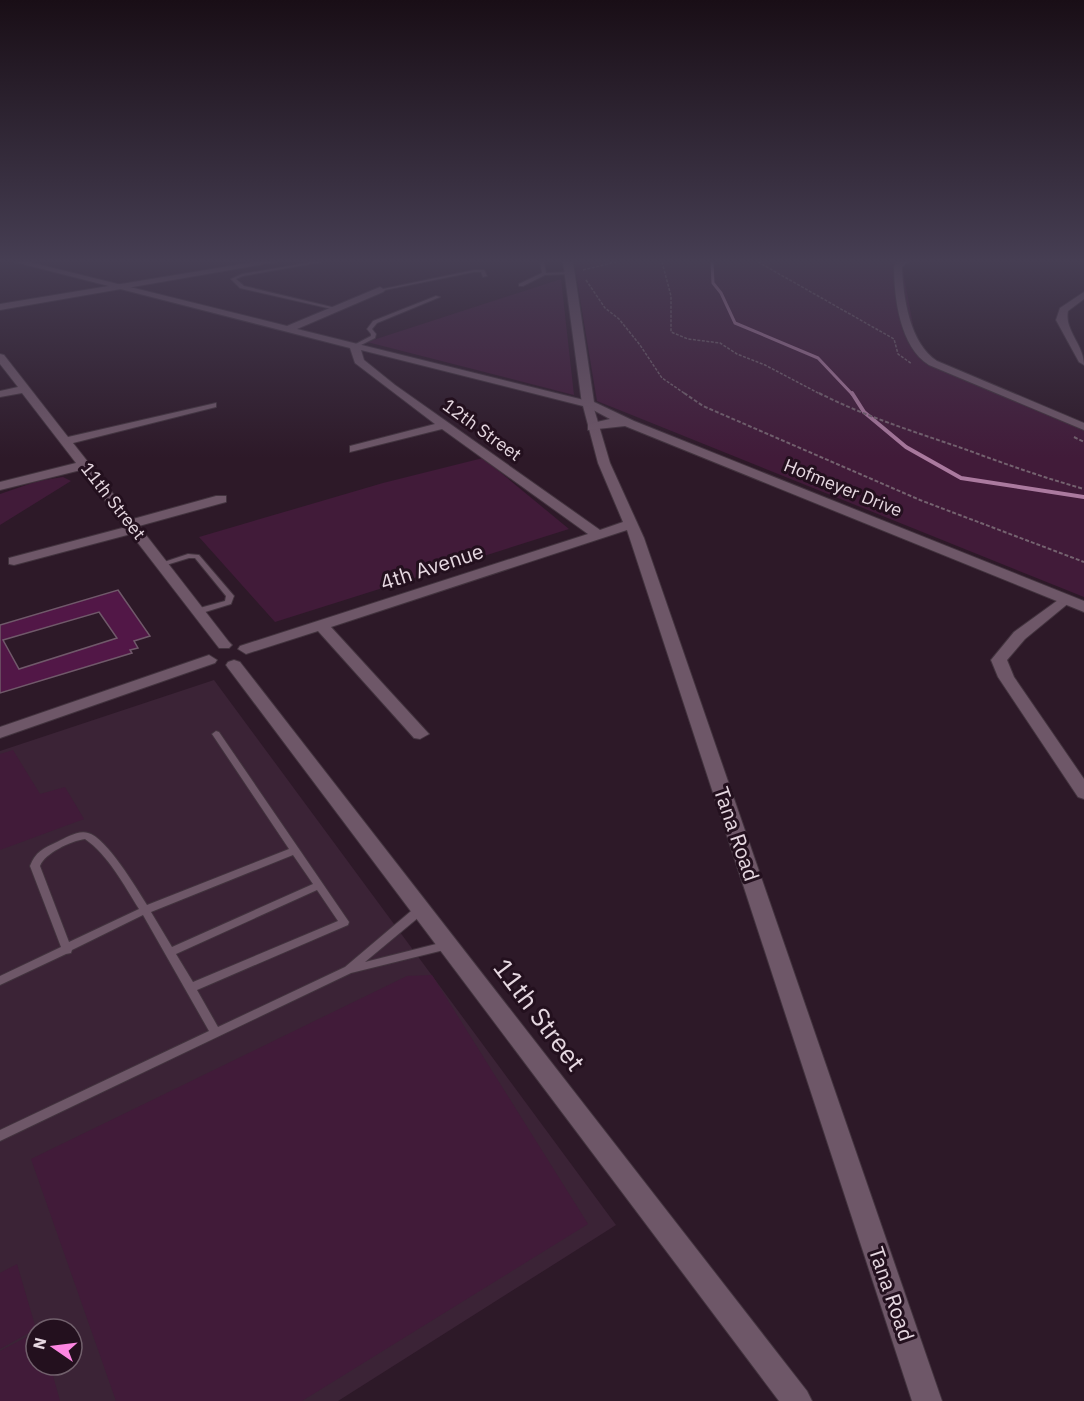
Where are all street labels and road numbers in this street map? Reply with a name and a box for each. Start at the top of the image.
street label: 12th Street [438,393,526,466]
street label: Hofmeyer Drive [781,453,906,522]
street label: 11th Street [76,457,151,544]
street label: 4th Avenue [376,536,487,596]
street label: Tana Road [708,783,766,885]
street label: 11th Street [486,951,593,1078]
street label: Tana Road [863,1243,921,1345]

